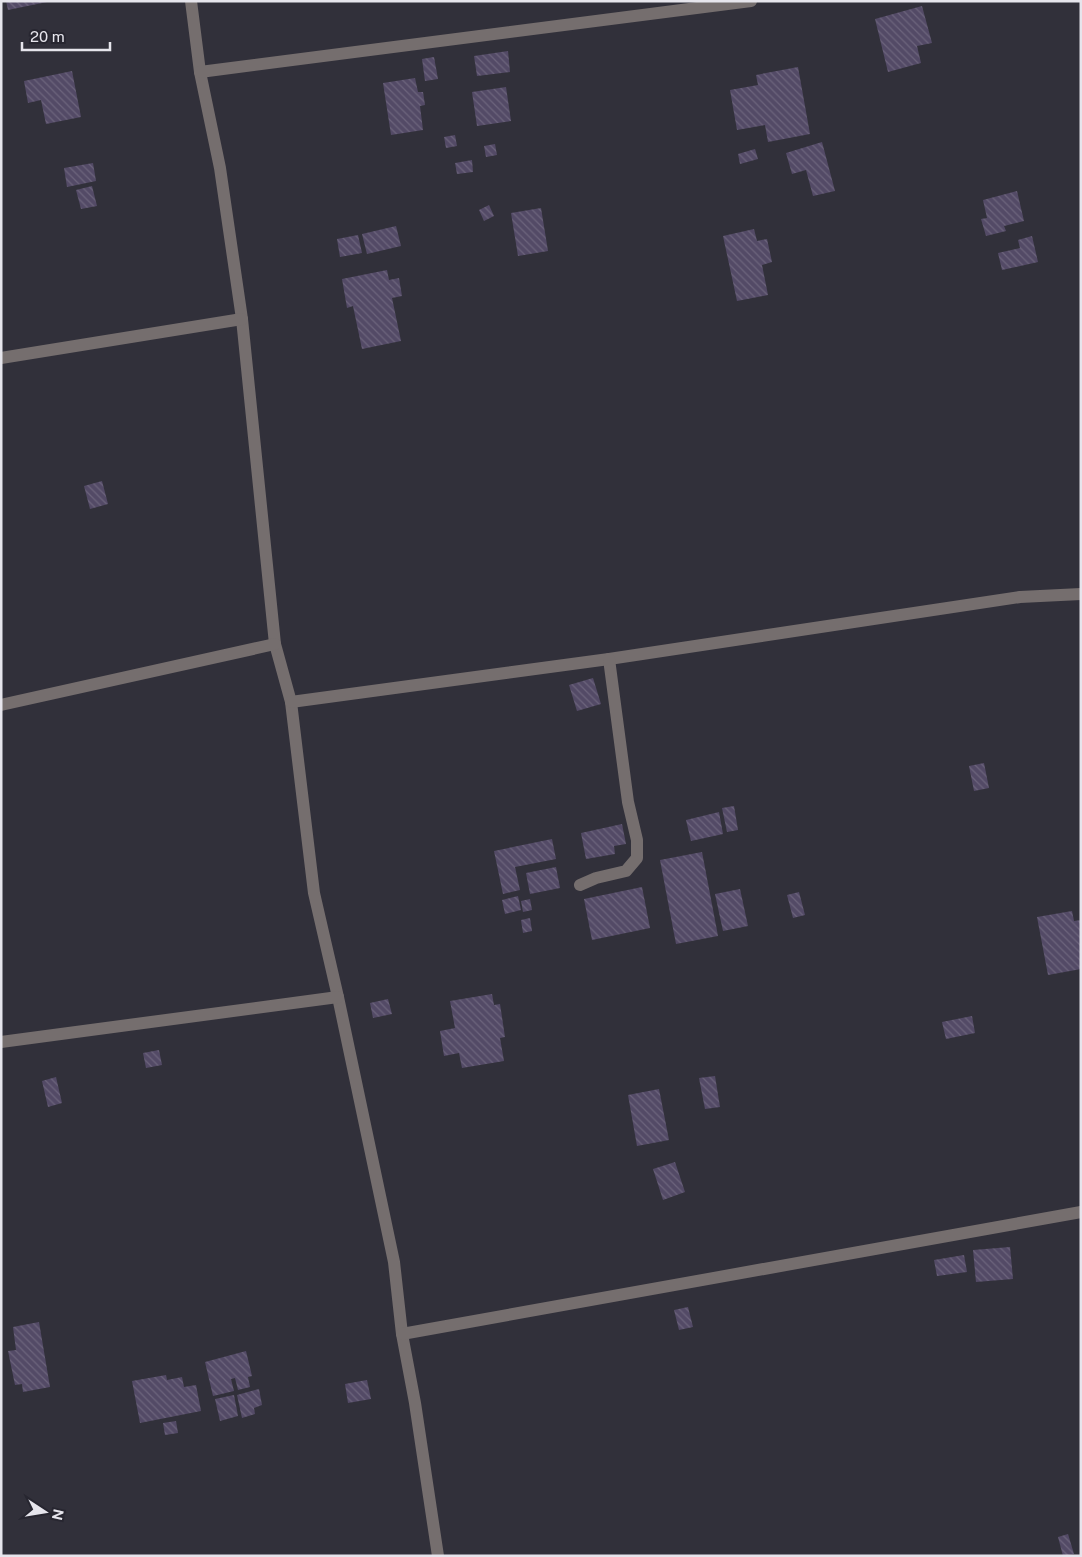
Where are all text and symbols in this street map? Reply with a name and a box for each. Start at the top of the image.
scale bar [22,20,110,52]
text: 20 m [30,28,65,45]
north arrow [20,1487,70,1537]
text: N [49,1508,67,1522]

